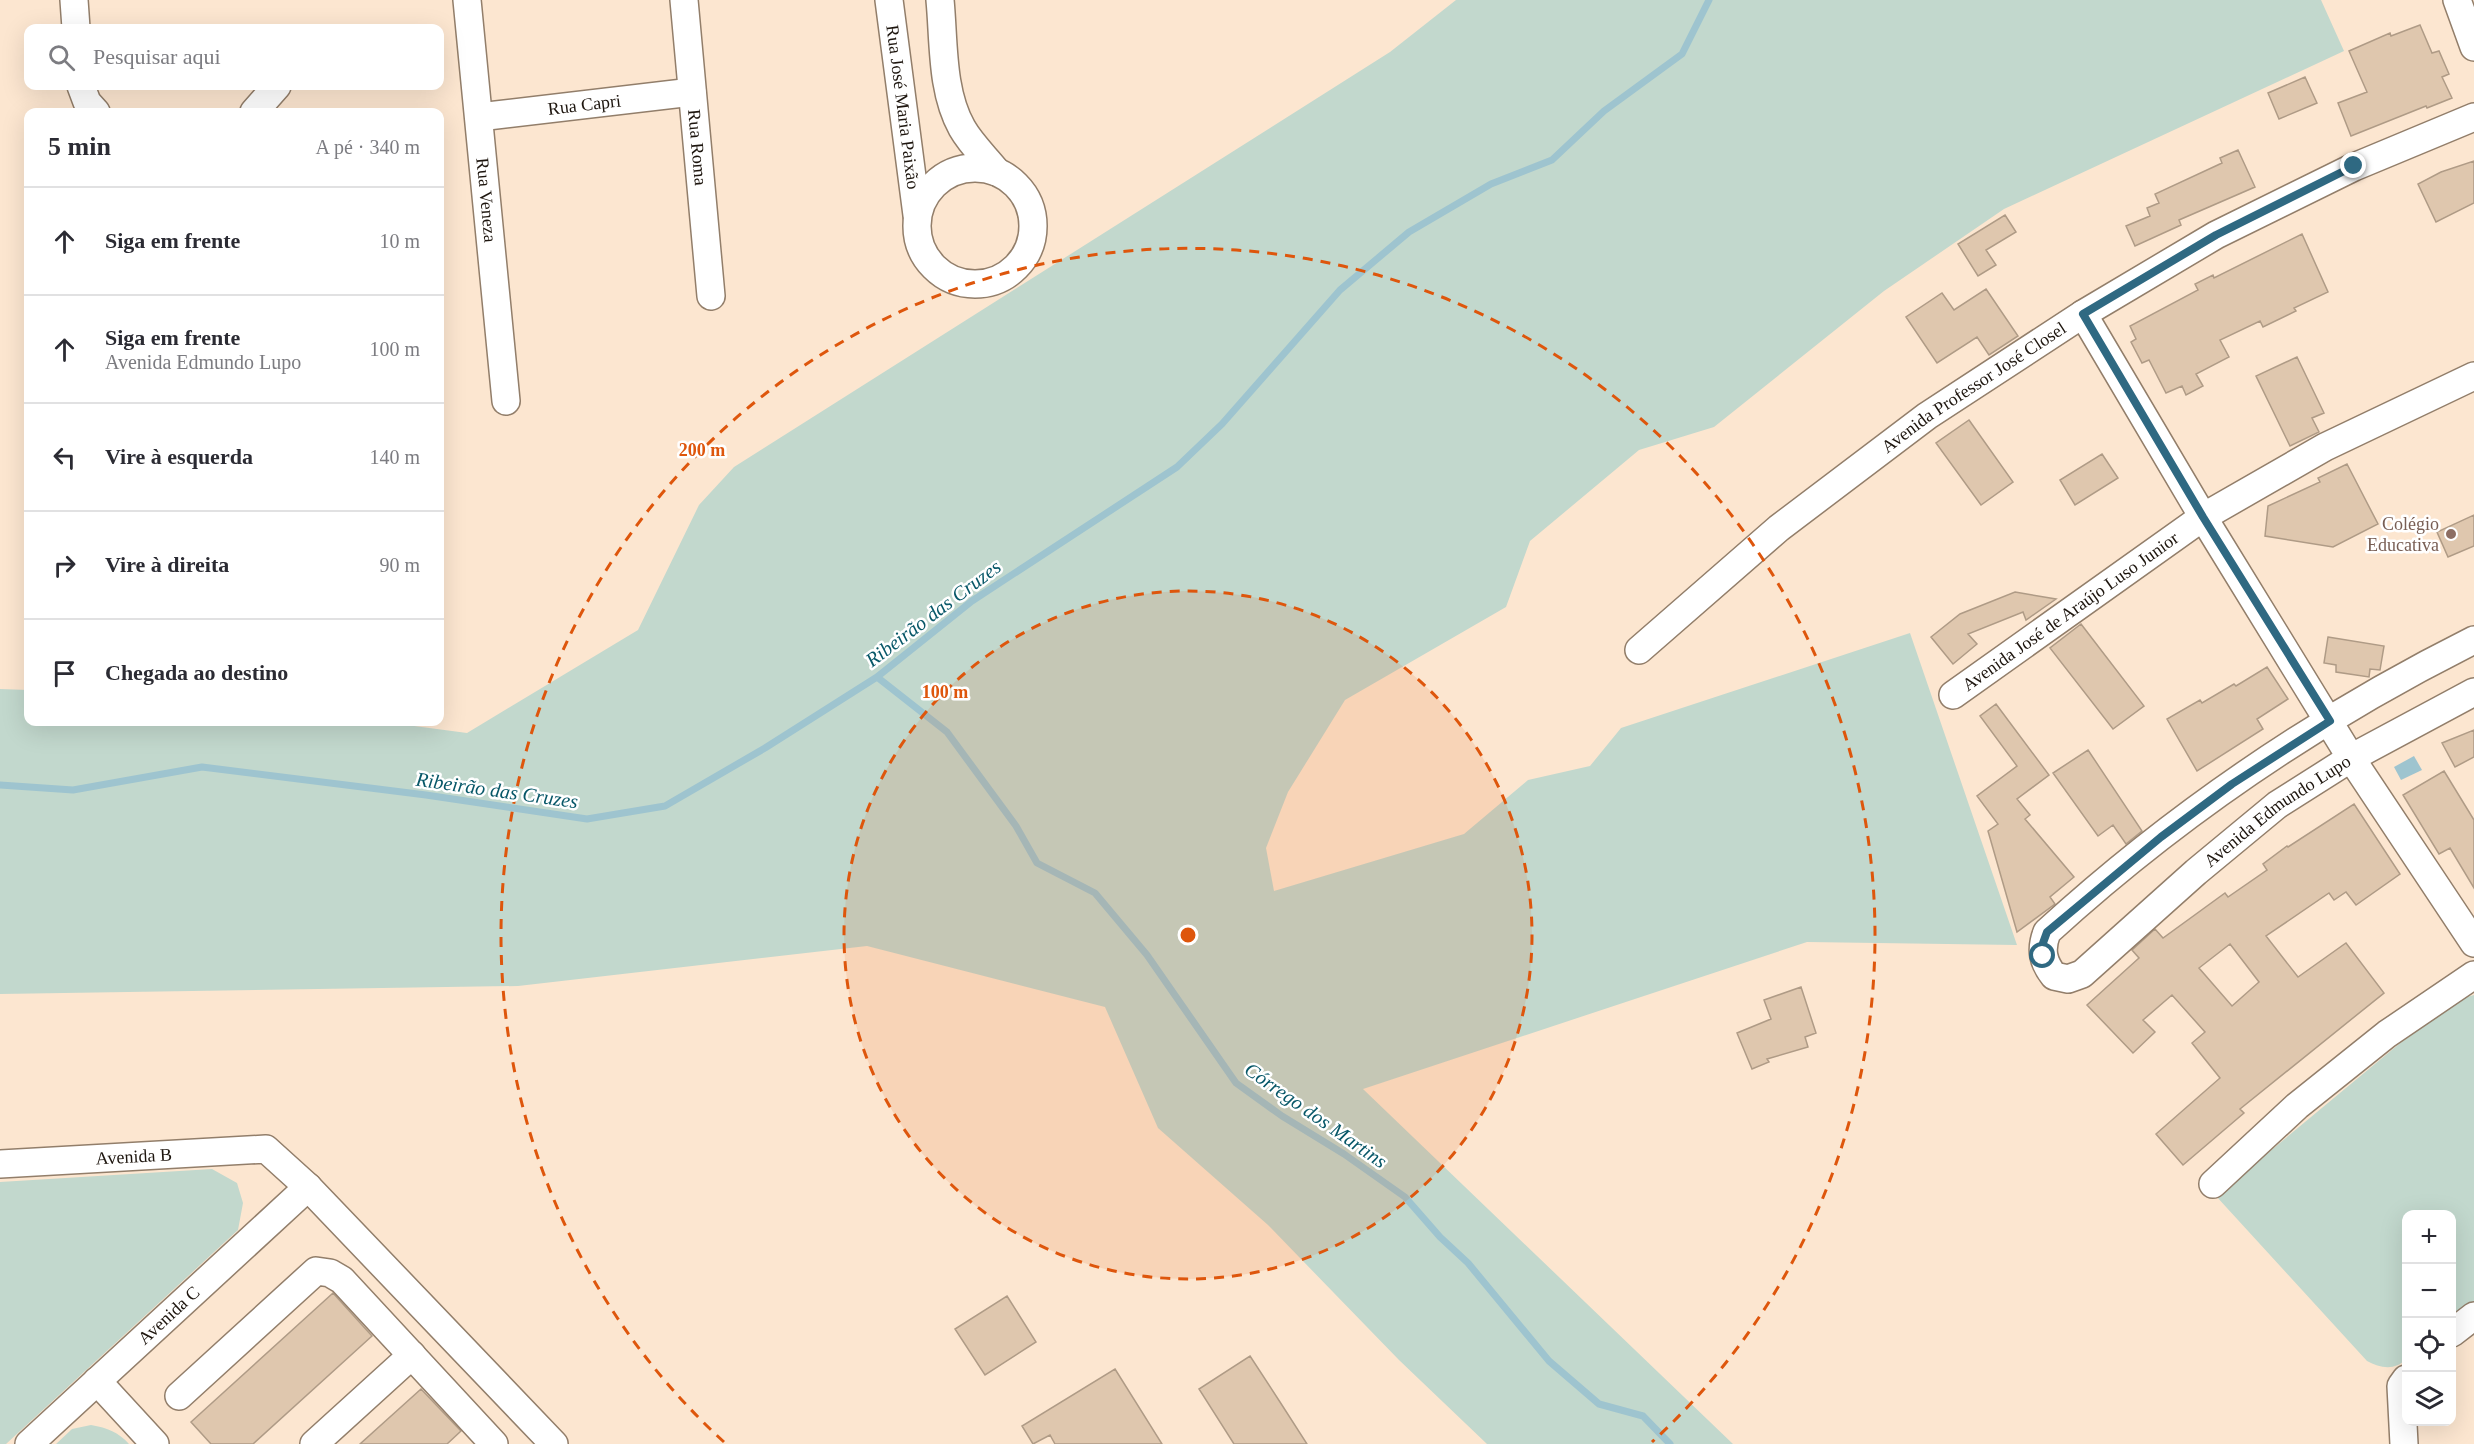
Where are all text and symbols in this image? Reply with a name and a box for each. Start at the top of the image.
search box [24,24,444,90]
street label: Rua José Maria Paixão [882,24,924,190]
icon: search [45,41,78,74]
text: Pesquisar aqui [93,44,221,69]
street label: Rua Capri [547,90,622,119]
street label: Rua Roma [684,108,711,186]
text: 5 min [48,132,111,161]
text: A pé · 340 m [316,136,420,158]
route end [2340,152,2366,178]
street label: Rua Veneza [472,157,501,243]
icon: ahead [48,225,81,258]
text: Siga em frente [105,228,240,253]
text: 10 m [379,230,420,252]
street label: Avenida Professor José Closel [1878,318,2070,457]
text: Siga em frente [105,325,240,350]
icon: ahead [48,333,81,366]
text: 100 m [369,338,420,360]
text: Avenida Edmundo Lupo [105,351,301,373]
text: 200 m [679,440,725,460]
icon: left [48,441,81,474]
text: Vire à esquerda [105,444,253,469]
text: 140 m [369,446,420,468]
place label: Colégio Educativa [2367,514,2439,555]
marker: Colégio Educativa [2444,527,2458,541]
street label: Avenida José de Araújo Luso Junior [1958,528,2182,695]
icon: right [48,549,81,582]
text: Vire à direita [105,552,229,577]
text: 90 m [379,554,420,576]
water label: Ribeirão das Cruzes [860,555,1005,672]
icon: arrive [48,657,81,690]
text: Chegada ao destino [105,660,288,685]
text: 100 m [922,682,968,702]
street label: Avenida Edmundo Lupo [2200,751,2354,871]
water label: Ribeirão das Cruzes [414,768,580,812]
centre of rings [1178,925,1198,945]
route start [2029,942,2055,968]
water label: Córrego dos Martins [1240,1058,1391,1173]
street label: Avenida B [95,1144,172,1169]
map controls [2402,1210,2456,1426]
button: + [2402,1210,2456,1264]
button: − [2402,1264,2456,1318]
street label: Avenida C [134,1282,204,1348]
button: locate [2402,1318,2456,1372]
button: layers [2402,1372,2456,1426]

